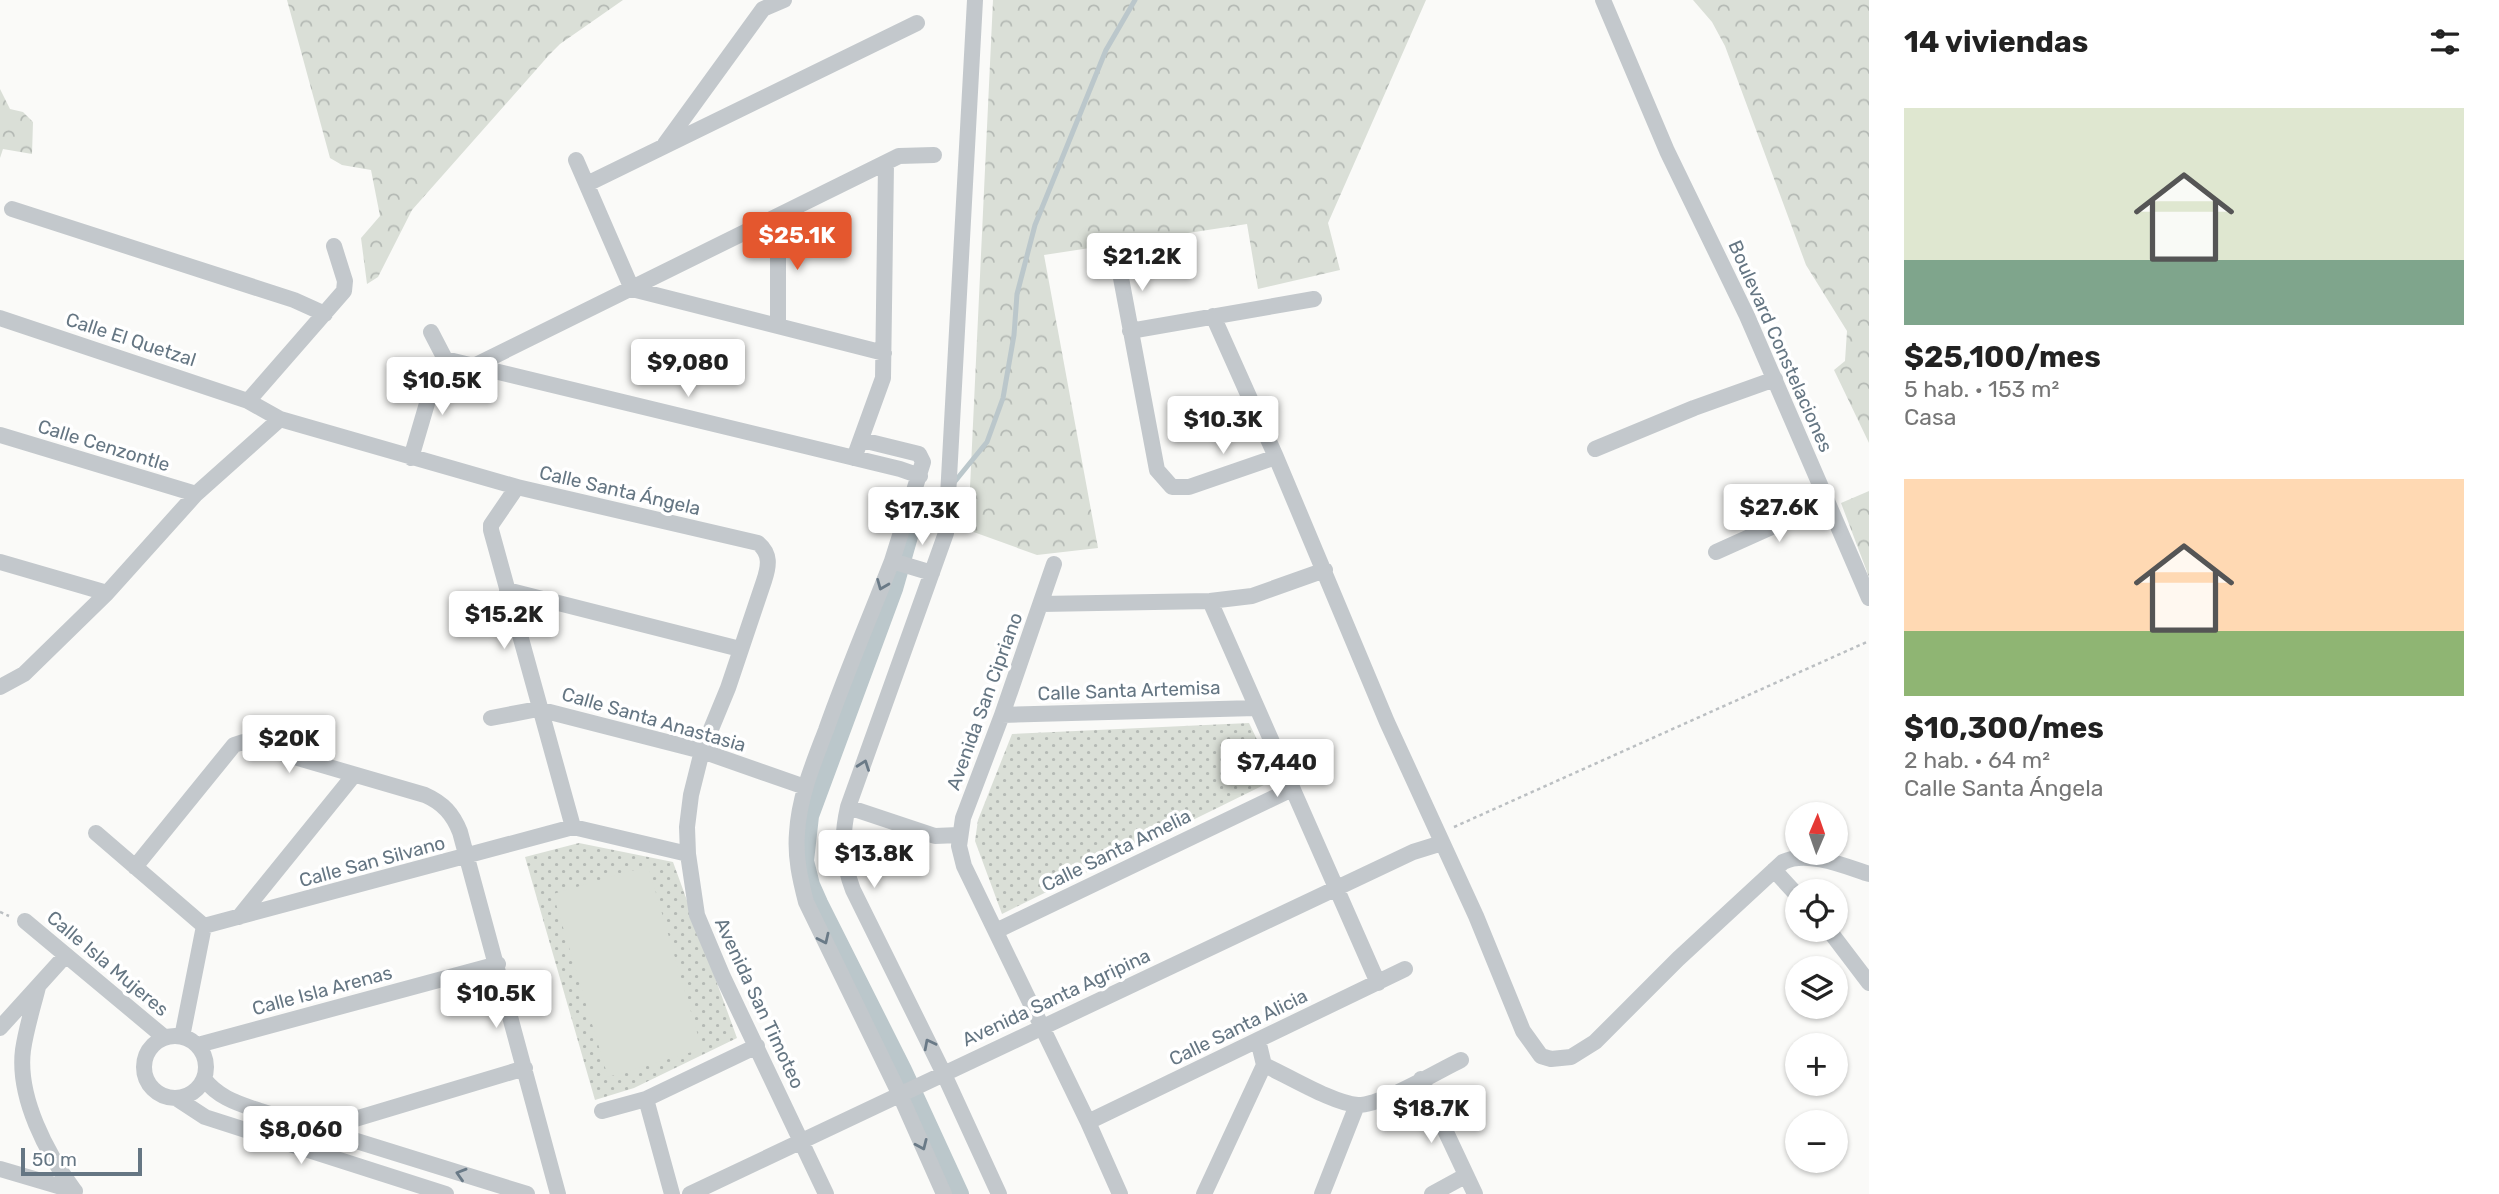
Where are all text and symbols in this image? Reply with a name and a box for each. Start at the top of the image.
icon: filters [2426,23,2464,61]
text: 14 viviendas [1904,24,2088,60]
icon: home [2121,154,2247,280]
pin: $25.1K [740,212,854,272]
text: $25.1K [759,221,835,249]
pin: $21.2K [1085,233,1199,293]
street label: Boulevard Constelaciones [1723,237,1838,456]
text: $21.2K [1103,242,1181,270]
street label: Calle El Quetzal [63,308,199,371]
text: $25,100/mes [1904,339,2101,375]
pin: $9,080 [631,340,745,399]
text: $9,080 [647,348,729,376]
pin: $10.5K [385,358,499,417]
text: $10.5K [403,366,481,394]
text: 5 hab. · 153 m² [1904,375,2059,403]
pin: $10.3K [1166,396,1280,456]
text: Casa [1904,403,1956,431]
text: $10.3K [1183,405,1263,433]
street label: Calle Cenzontle [35,414,173,477]
street label: Calle Santa Ángela [537,461,703,520]
pin: $27.6K [1722,484,1836,544]
pin: $17.3K [865,488,979,547]
text: $27.6K [1740,493,1818,521]
text: $17.3K [884,496,960,524]
icon: home [2121,525,2247,651]
one-way arrow [877,579,891,591]
pin: $15.2K [447,592,561,651]
text: $15.2K [465,600,543,628]
street label: Avenida San Cipriano [942,609,1027,793]
street label: Calle Santa Artemisa [1037,676,1221,705]
street label: Calle Santa Anastasia [559,682,749,757]
text: $10,300/mes [1904,710,2104,746]
pin: $20K [248,716,330,775]
text: $20K [258,724,320,752]
pin: $7,440 [1220,740,1334,799]
text: 2 hab. · 64 m² [1904,746,2050,774]
text: $7,440 [1237,748,1317,776]
one-way arrow [856,760,870,772]
text: Calle Santa Ángela [1904,774,2103,802]
north arrow [1785,802,1848,864]
map controls [1785,802,1848,1173]
street label: Calle Santa Amelia [1038,804,1195,897]
pin: $13.8K [817,830,931,890]
street label: Calle San Silvano [297,831,448,892]
text: $13.8K [834,839,914,867]
button: locate [1785,879,1848,942]
street label: Calle Isla Mujeres [42,906,173,1021]
street label: Avenida San Timoteo [710,914,809,1092]
one-way arrow [816,932,830,945]
street label: Avenida Santa Agripina [958,944,1154,1051]
button: layers [1785,956,1848,1019]
street label: Calle Isla Arenas [250,961,395,1020]
pin: $10.5K [439,970,553,1030]
text: $10.5K [457,979,535,1007]
street label: Calle Santa Alicia [1165,984,1311,1071]
button: + [1785,1033,1848,1096]
one-way arrow [923,1039,937,1051]
pin: $18.7K [1374,1086,1488,1145]
text: $18.7K [1393,1094,1469,1122]
pin: $8,060 [244,1106,358,1166]
button: − [1785,1110,1848,1173]
text: $8,060 [259,1115,343,1143]
one-way arrow [914,1138,928,1150]
scale bar [21,1145,142,1177]
text: 50 m [32,1148,77,1171]
one-way arrow [456,1167,468,1182]

